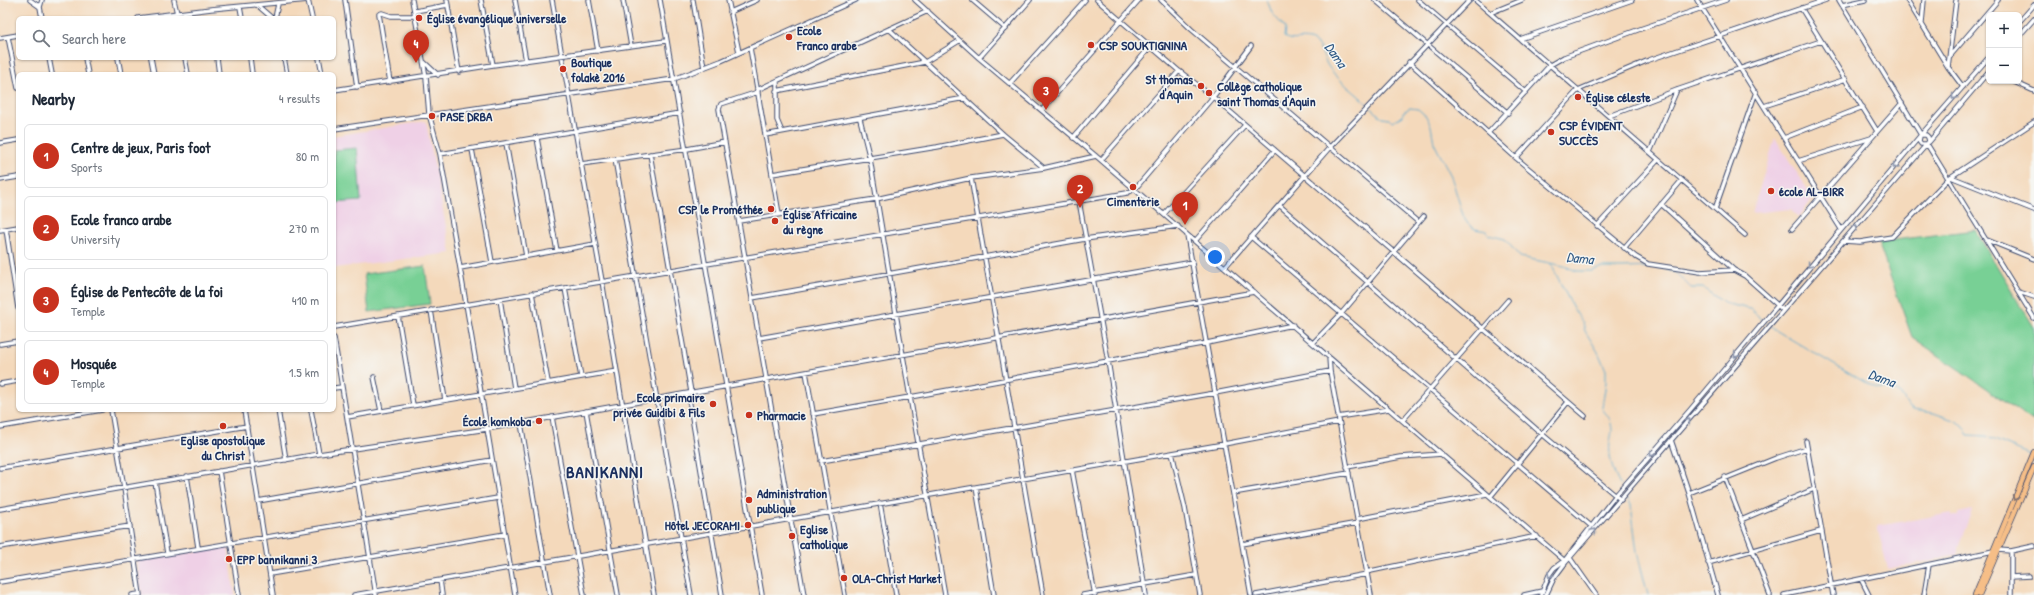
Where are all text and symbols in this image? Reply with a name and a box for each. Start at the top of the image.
place label: Église évangélique universelle [427,9,567,28]
map controls [1986,12,2022,84]
button: + [1986,12,2022,48]
marker: Église évangélique universelle [414,13,424,23]
search box [16,16,336,60]
place label: Ecole Franco arabe [796,21,858,54]
icon: search [30,27,52,49]
text: Search here [62,28,126,49]
pin: 4 [403,30,429,63]
marker: Ecole Franco arabe [784,32,794,42]
place label: CSP SOUKTIGNINA [1099,36,1188,54]
water label: Dama [1321,38,1353,73]
marker: CSP SOUKTIGNINA [1086,40,1096,50]
button: − [1986,48,2022,84]
place label: Boutique folakè 2016 [571,53,626,86]
marker: Boutique folakè 2016 [558,64,568,74]
place label: St thomas d'Aquin [1145,70,1193,104]
pin: 3 [1033,77,1059,110]
place label: Collège catholique saint Thomas d'Aquin [1217,77,1316,111]
marker: St thomas d'Aquin [1196,81,1206,91]
text: Nearby [32,87,75,110]
marker: Collège catholique saint Thomas d'Aquin [1204,88,1214,98]
place label: Église céleste [1586,88,1651,107]
text: 4 results [279,89,320,107]
marker: Église céleste [1573,92,1583,102]
one-way arrow [1952,92,1959,100]
place label: PASE DRBA [440,107,493,125]
marker: PASE DRBA [427,111,437,121]
place label: CSP ÉVIDENT SUCCÈS [1559,116,1623,149]
marker: CSP ÉVIDENT SUCCÈS [1546,127,1556,137]
text: Centre de jeux, Paris foot [71,137,210,158]
text: 1 [44,147,48,165]
text: 80 m [296,147,319,165]
text: Sports [71,158,102,176]
one-way arrow [1892,162,1899,169]
pin: 2 [1067,175,1093,208]
marker: Cimenterie [1128,182,1138,192]
place label: école AL-BIRR [1779,182,1844,200]
marker: école AL-BIRR [1766,186,1776,196]
place label: Cimenterie [1107,192,1160,210]
pin: 1 [1172,192,1198,225]
place label: CSP le Prométhée [678,200,764,218]
marker: CSP le Prométhée [766,204,776,214]
place label: Église Africaine du règne [783,205,858,239]
text: Ecole franco arabe [71,209,172,230]
marker: Église Africaine du règne [770,216,780,226]
text: 2 [43,219,49,237]
text: 270 m [289,219,319,237]
one-way arrow [1851,224,1858,231]
text: University [71,230,120,248]
your location [1205,247,1225,267]
water label: Dama [1566,247,1596,269]
one-way arrow [1808,261,1815,268]
text: Église de Pentecôte de la foi [71,281,223,302]
text: 3 [43,291,49,309]
text: 410 m [292,291,319,309]
text: Temple [71,302,105,320]
one-way arrow [1733,351,1740,358]
text: Mosquée [71,353,117,374]
text: 4 [44,363,48,381]
text: 1.5 km [289,363,319,381]
water label: Dama [1866,364,1900,392]
text: Temple [71,374,105,392]
place label: Ecole primaire privée Guidibi & Fils [613,388,706,422]
marker: Ecole primaire privée Guidibi & Fils [708,399,718,409]
place label: Pharmacie [757,406,807,424]
marker: Pharmacie [744,410,754,420]
place label: École komkoba [463,412,532,430]
marker: École komkoba [534,416,544,426]
one-way arrow [1684,419,1691,426]
marker: Eglise apostolique du Christ [218,421,228,431]
place label: Eglise apostolique du Christ [181,431,266,464]
one-way arrow [1650,450,1657,457]
district label: BANIKANNI [566,460,644,483]
place label: Administration publique [757,484,827,518]
one-way arrow [2011,494,2019,501]
marker: Administration publique [744,495,754,505]
place label: Hôtel JECORAMI [665,516,740,534]
marker: Hôtel JECORAMI [743,520,753,530]
place label: Eglise catholique [800,520,849,554]
one-way arrow [1590,528,1597,535]
marker: Eglise catholique [787,531,797,541]
place label: EPP bannikanni 3 [237,550,318,568]
marker: EPP bannikanni 3 [224,554,234,564]
place label: OLA-Christ Market [852,569,942,587]
one-way arrow [1548,571,1555,578]
marker: OLA-Christ Market [839,573,849,583]

